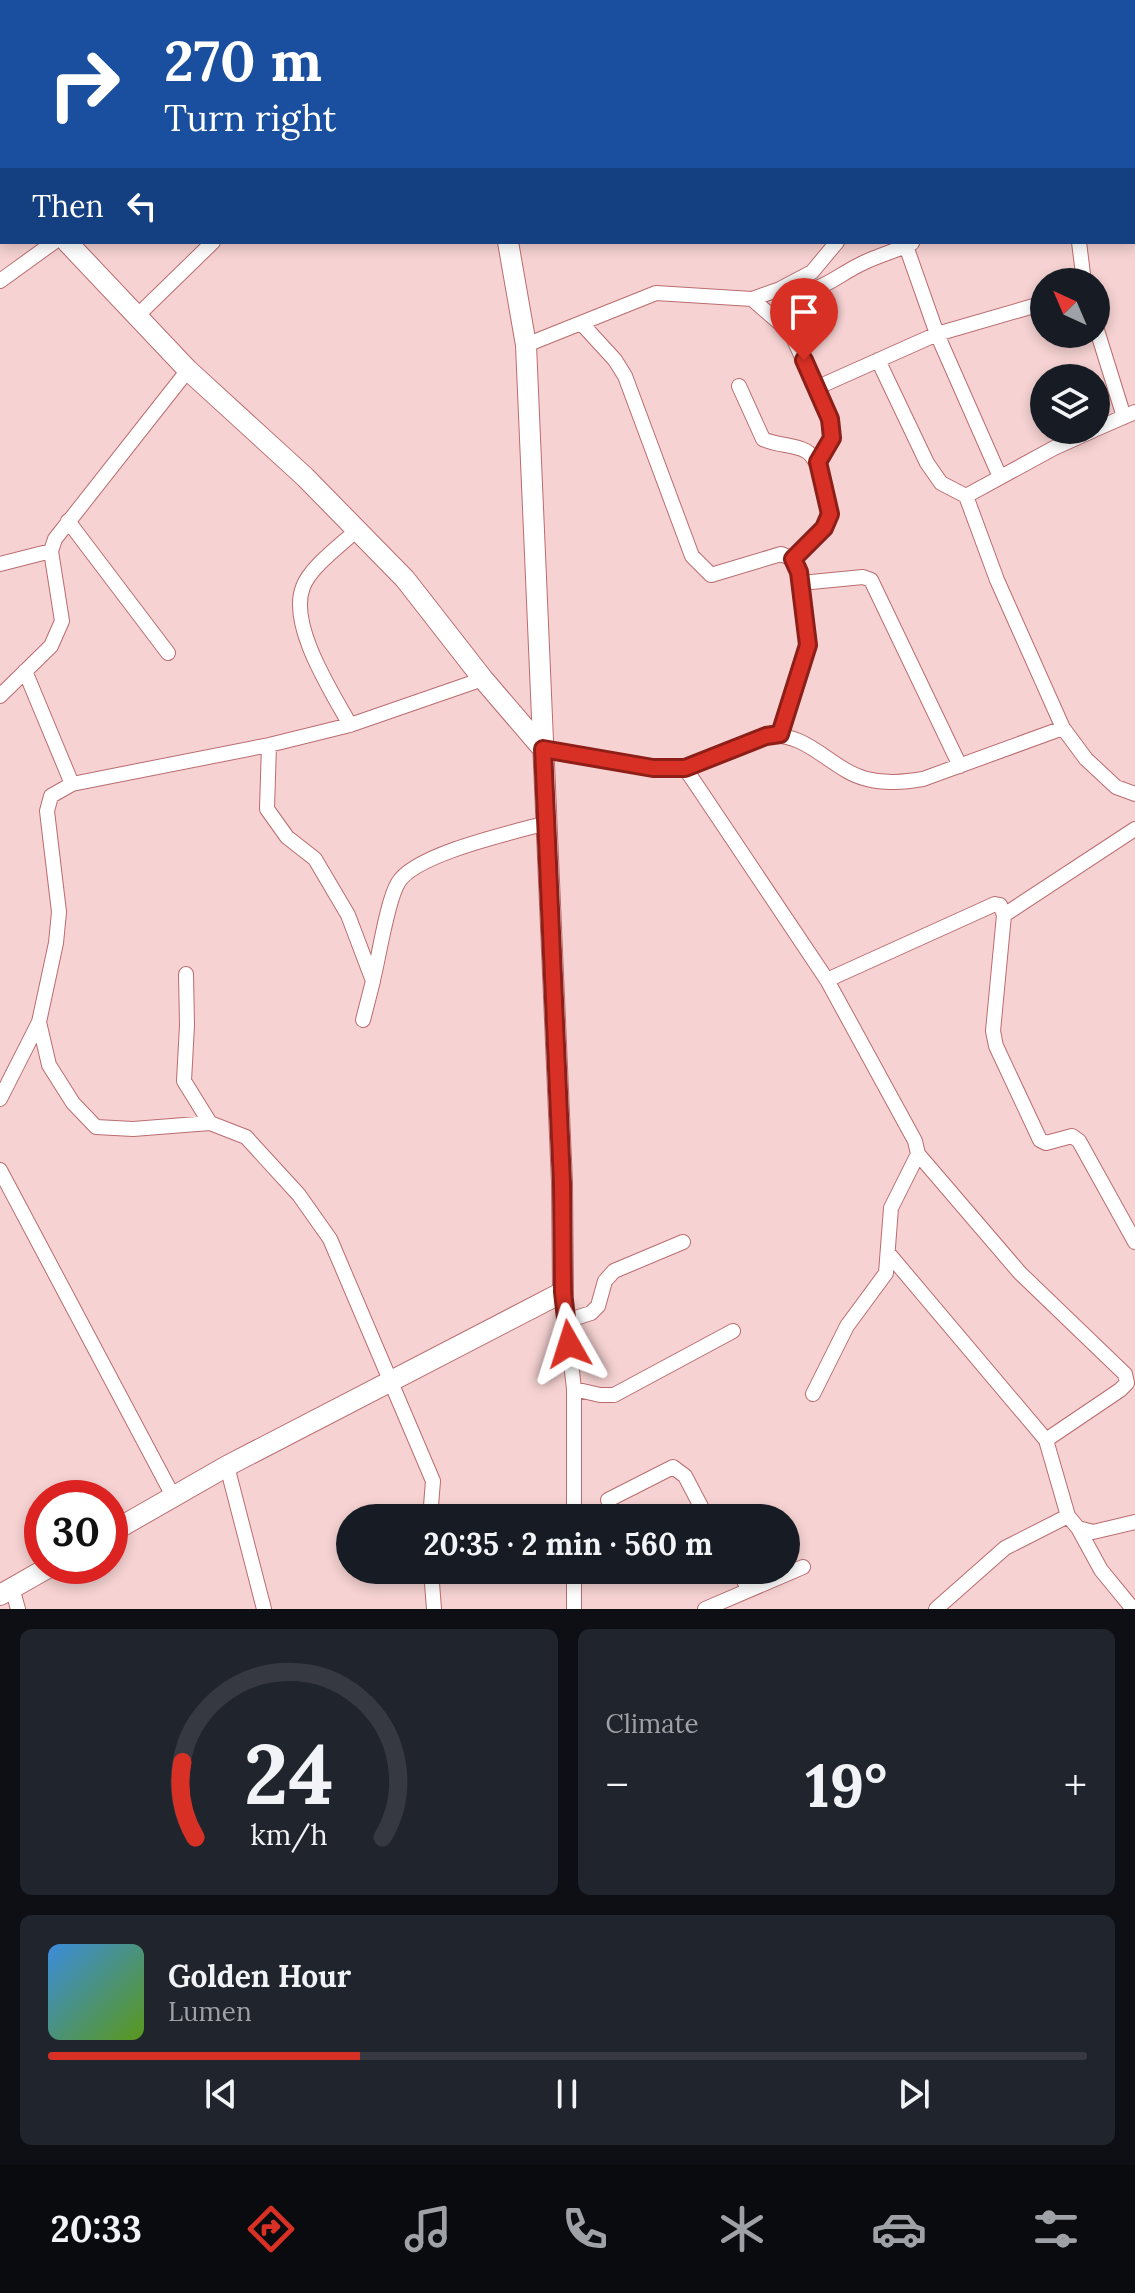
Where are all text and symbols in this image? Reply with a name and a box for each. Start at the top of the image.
text: 270 m [164,25,322,96]
icon: right [32,32,136,136]
text: Turn right [164,95,337,141]
icon: left [120,184,164,228]
text: Then [32,187,104,225]
north arrow [1030,268,1110,348]
map controls [1030,268,1110,444]
pin [770,278,838,360]
icon: arrive [782,290,826,334]
button: layers [1030,364,1110,444]
position arrow [527,1302,611,1386]
speed limit sign: 30 [24,1480,128,1584]
text: 20:35 · 2 min · 560 m [423,1525,713,1563]
text: Climate [606,1707,699,1740]
text: 24 [244,1720,334,1827]
text: 19° [805,1747,887,1823]
text: − [606,1757,629,1813]
text: + [1064,1757,1087,1813]
text: km/h [250,1816,327,1853]
text: Golden Hour [168,1957,351,1995]
text: Lumen [168,1995,252,2028]
icon: previous [199,2072,243,2116]
icon: pause [545,2072,589,2116]
icon: next [892,2072,936,2116]
icon: directions [243,2201,299,2257]
icon: music [400,2201,456,2257]
icon: phone [557,2201,613,2257]
icon: climate [714,2201,770,2257]
icon: car [871,2201,927,2257]
icon: filters [1028,2201,1084,2257]
text: 20:33 [51,2206,142,2252]

